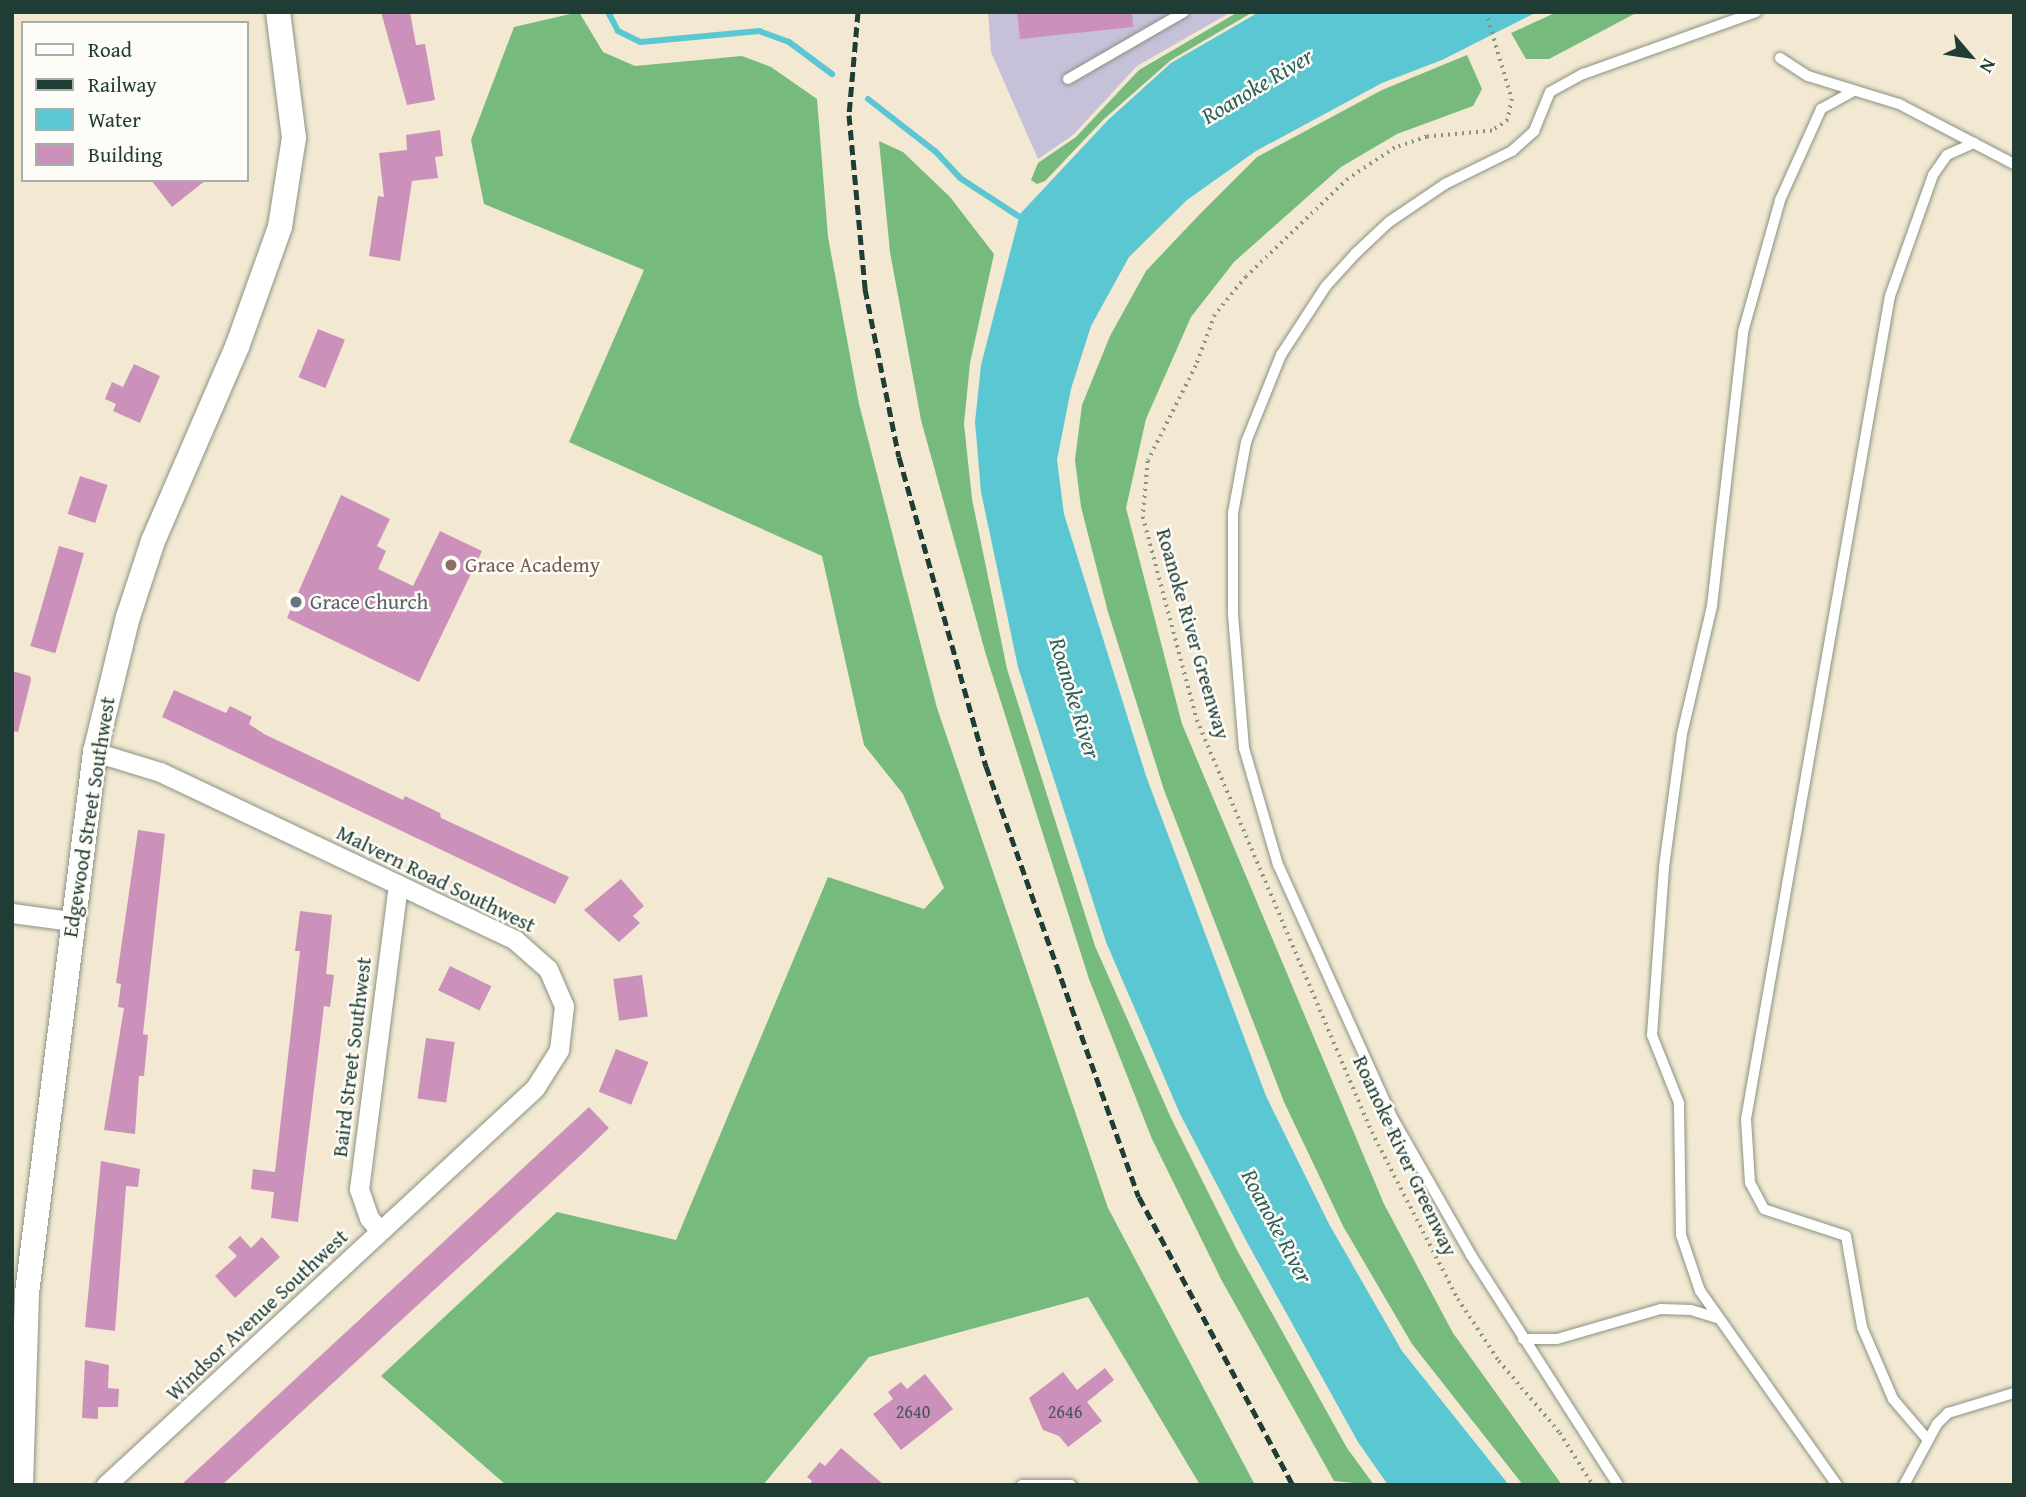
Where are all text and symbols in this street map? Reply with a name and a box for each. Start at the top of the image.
legend [21,21,248,182]
north arrow [1935,21,2005,91]
text: Road [88,34,132,65]
water label: Roanoke River [1196,42,1318,130]
text: N [1973,54,2004,79]
text: Railway [88,69,157,100]
text: Water [88,104,141,135]
text: Building [88,139,162,170]
street label: Roanoke River Greenway [1151,526,1235,742]
place label: Grace Academy [465,552,600,578]
marker: Grace Academy [443,557,459,573]
place label: Grace Church [310,589,428,615]
marker: Grace Church [288,594,304,610]
water label: Roanoke River [1044,634,1106,762]
street label: Edgewood Street Southwest [58,695,120,939]
street label: Malvern Road Southwest [332,820,540,938]
street label: Baird Street Southwest [327,956,377,1158]
street label: Roanoke River Greenway [1347,1052,1463,1260]
water label: Roanoke River [1236,1164,1318,1288]
street label: Windsor Avenue Southwest [161,1224,353,1406]
house number: 2640 [896,1401,930,1423]
house number: 2646 [1048,1401,1082,1423]

